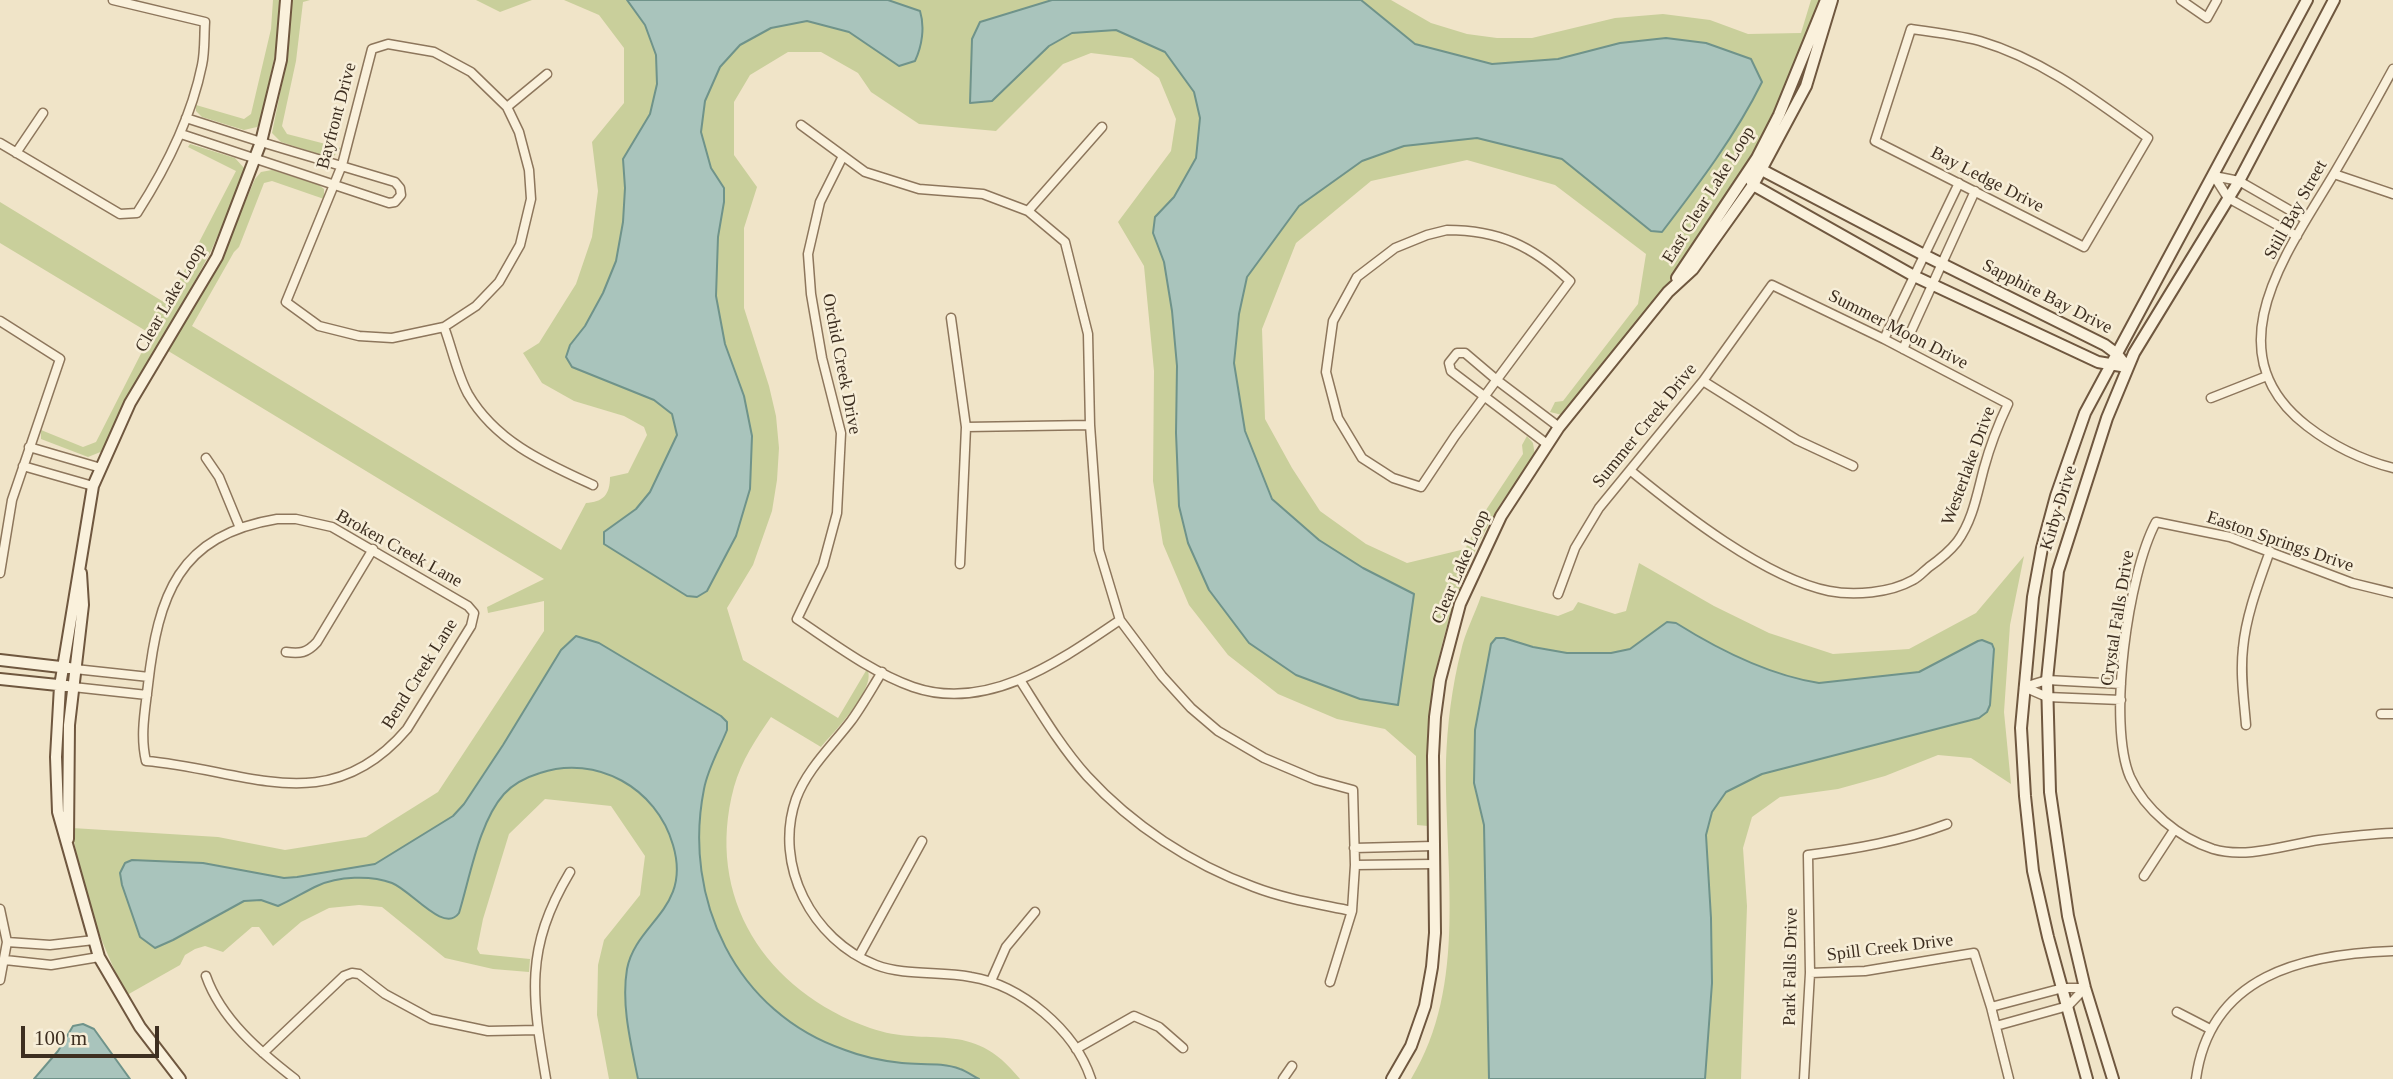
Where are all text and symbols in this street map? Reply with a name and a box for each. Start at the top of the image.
street label: Bayfront Drive [312,60,362,172]
street label: East Clear Lake Loop [1658,123,1760,267]
street label: Bay Ledge Drive [1927,142,2047,218]
street label: Still Bay Street [2260,157,2332,263]
street label: Clear Lake Loop [131,240,211,356]
street label: Sapphire Bay Drive [1978,255,2116,339]
street label: Summer Moon Drive [1824,285,1972,375]
street label: Orchid Creek Drive [817,292,865,436]
street label: Summer Creek Drive [1588,359,1702,493]
street label: Westerlake Drive [1937,404,2001,528]
street label: Kirby Drive [2036,463,2082,553]
street label: Broken Creek Lane [332,505,466,593]
street label: Clear Lake Loop [1427,507,1495,627]
street label: Easton Springs Drive [2204,507,2356,577]
street label: Crystal Falls Drive [2097,549,2139,687]
street label: Bend Creek Lane [377,615,463,733]
street label: Park Falls Drive [1779,908,1803,1026]
street label: Spill Creek Drive [1826,930,1954,966]
scale bar [24,1012,163,1056]
text: 100 m [34,1026,87,1050]

